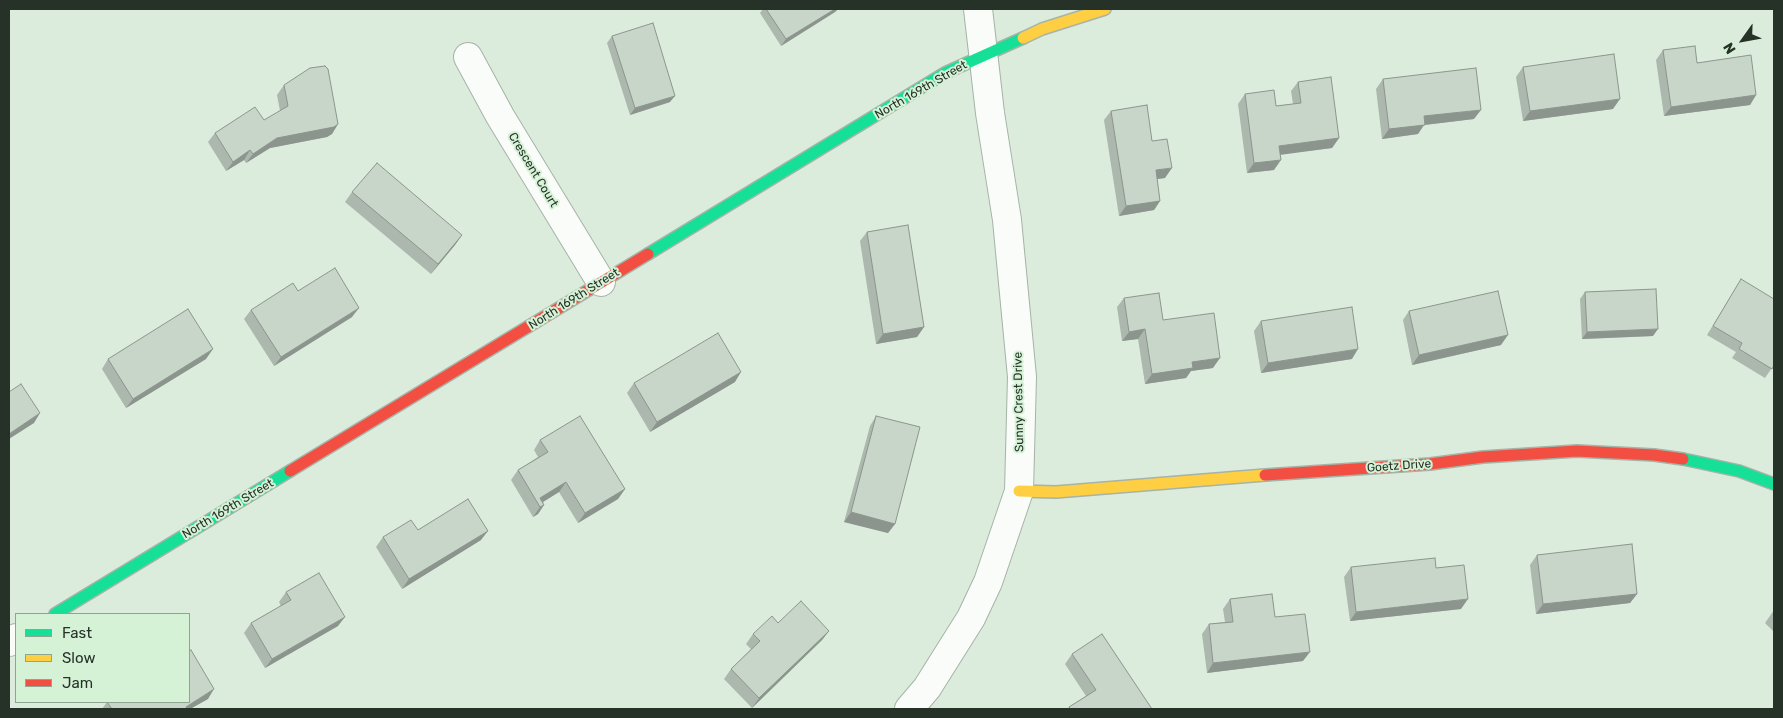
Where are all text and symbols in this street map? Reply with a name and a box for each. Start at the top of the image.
north arrow [1718,15,1768,65]
text: N [1720,39,1740,57]
street label: North 169th Street [872,58,970,122]
street label: Crescent Court [505,130,561,210]
street label: North 169th Street [526,265,622,333]
street label: Sunny Crest Drive [1011,352,1027,452]
street label: Goetz Drive [1366,457,1432,475]
street label: North 169th Street [180,476,276,542]
legend [15,613,190,703]
text: Fast [62,624,92,642]
text: Slow [62,649,95,667]
text: Jam [62,674,93,692]

